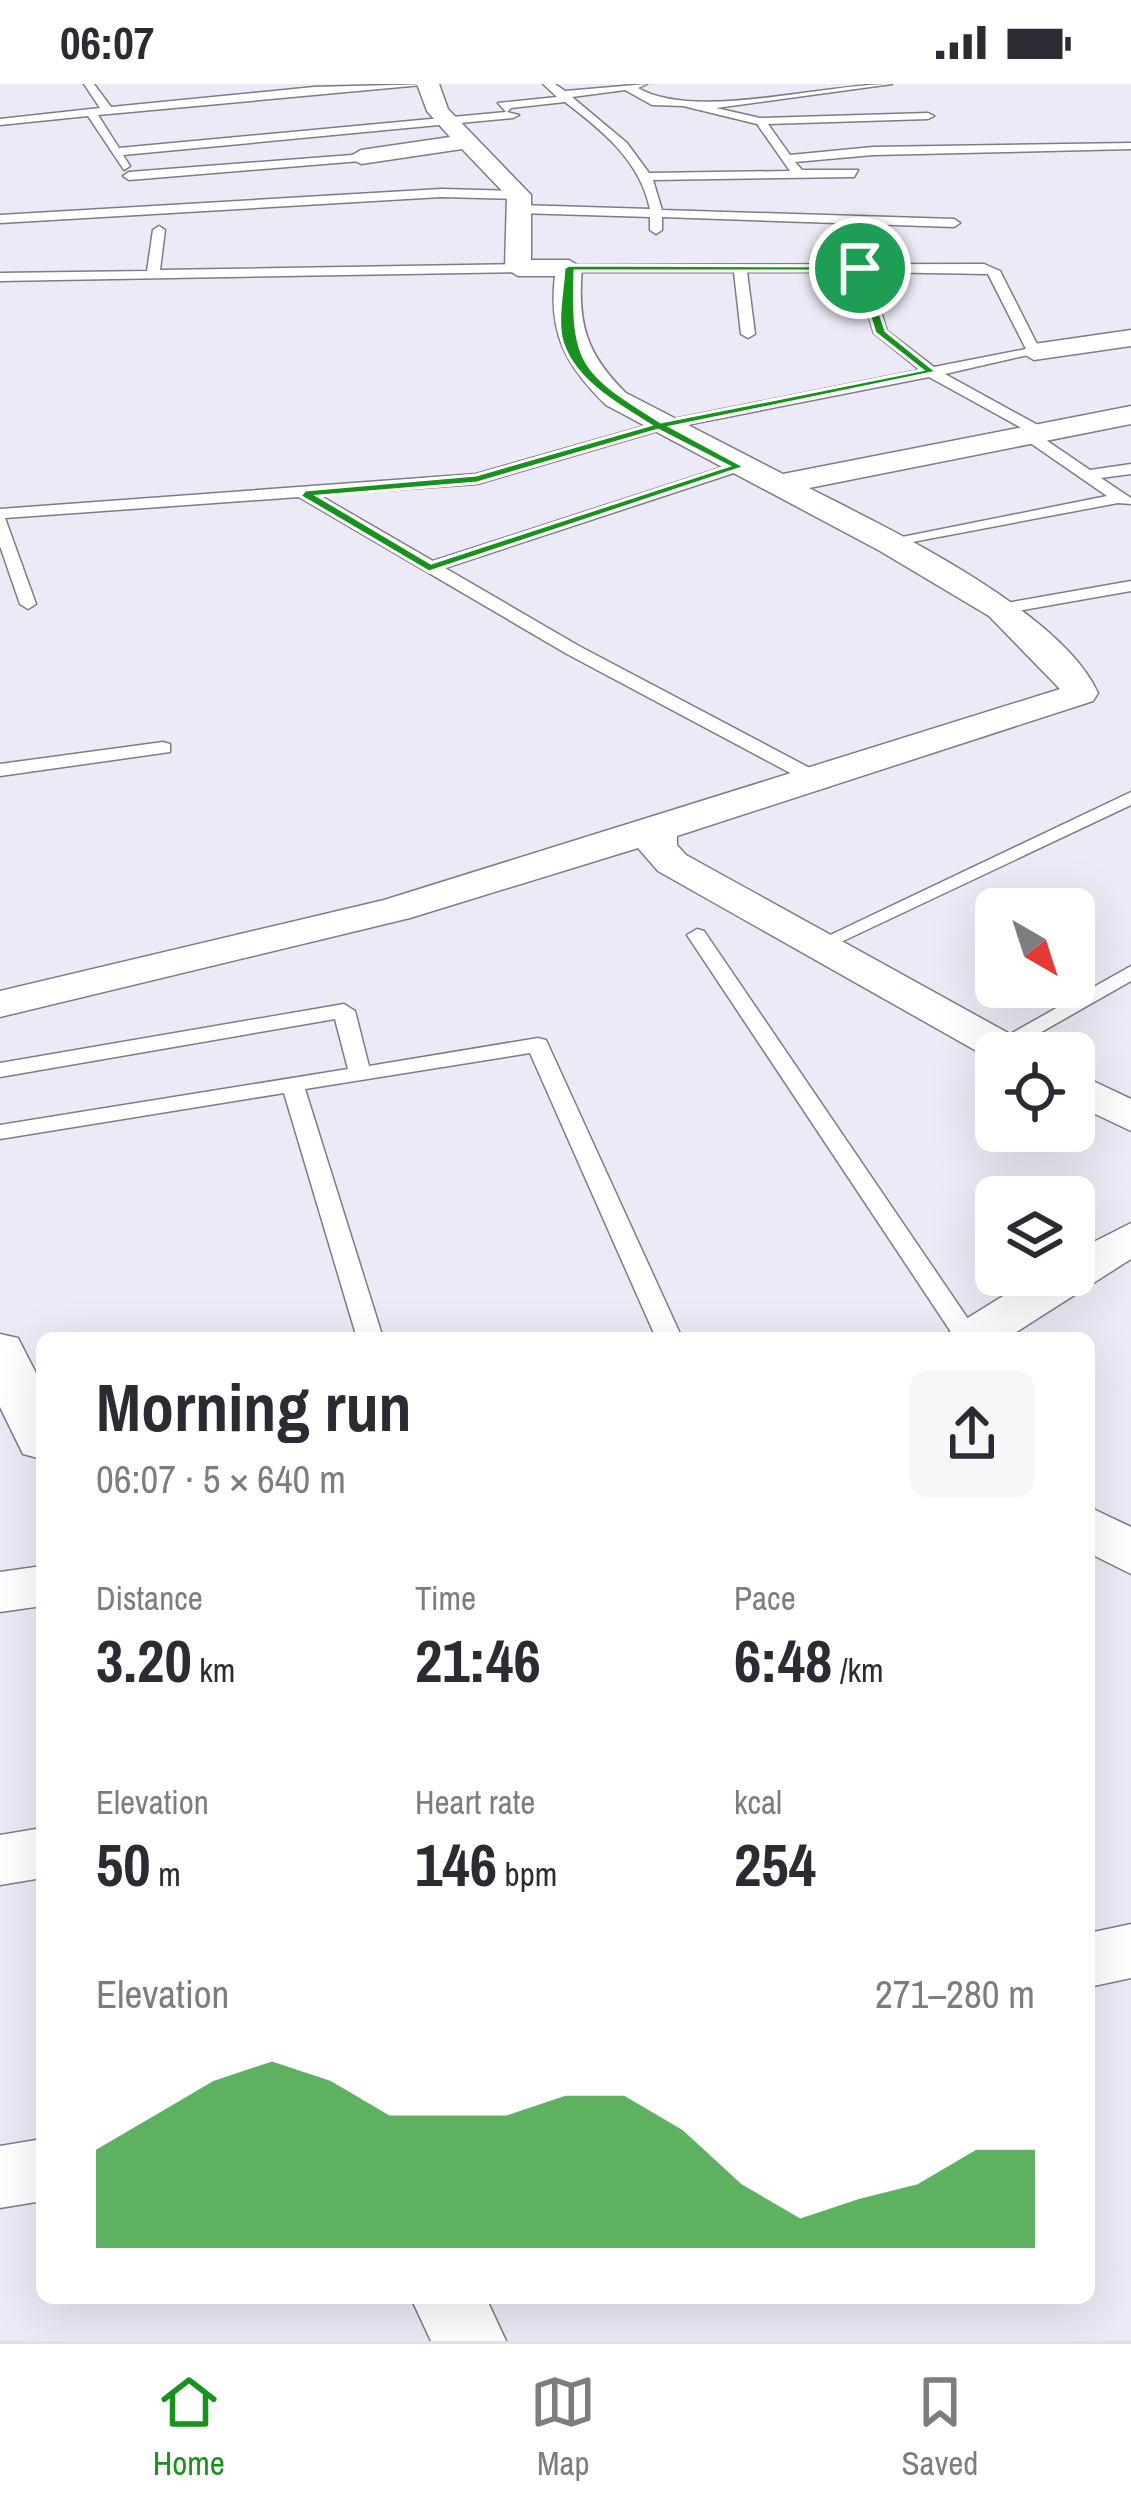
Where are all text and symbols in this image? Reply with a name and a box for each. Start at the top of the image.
text: 06:07 [60,12,154,73]
pin [809,217,911,319]
icon: arrive [827,235,893,301]
north arrow [975,888,1095,1008]
map controls [975,888,1095,1296]
button: locate [975,1032,1095,1152]
button: layers [975,1176,1095,1296]
text: Morning run [96,1363,412,1452]
button: share [909,1371,1035,1497]
text: 06:07 · 5 × 640 m [96,1453,346,1505]
text: Distance [96,1576,203,1620]
text: Time [415,1576,476,1620]
text: Pace [734,1576,796,1620]
text: 3.20 [96,1620,192,1701]
text: 21:46 [415,1620,541,1701]
text: 6:48 [734,1620,832,1701]
text: km [192,1648,235,1692]
text: /km [832,1648,884,1692]
text: Elevation [96,1780,209,1824]
text: Heart rate [415,1780,535,1824]
text: kcal [734,1780,782,1824]
text: 50 [96,1824,151,1905]
text: 146 [415,1824,497,1905]
text: 254 [734,1824,816,1905]
text: m [151,1852,181,1896]
text: bpm [497,1852,557,1896]
text: Elevation [96,1968,229,2020]
text: 271–280 m [875,1968,1035,2020]
tab: Home [153,2369,225,2485]
tab: Map [530,2369,596,2485]
tab: Saved [902,2369,978,2485]

